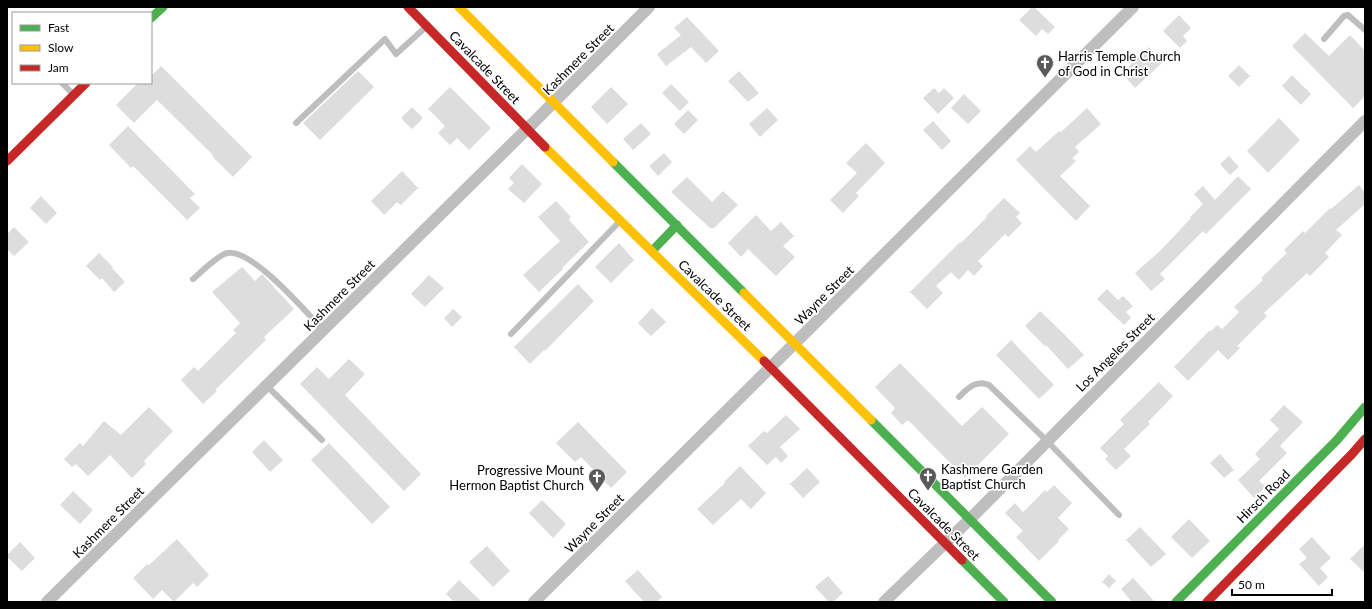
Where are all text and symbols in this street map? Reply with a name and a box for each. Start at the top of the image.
legend [12,12,152,84]
text: Fast [48,20,70,35]
street label: Kashmere Street [539,20,617,98]
street label: Cavalcade Street [446,27,524,107]
text: Slow [48,40,74,55]
place label: Harris Temple Church of God in Christ [1058,48,1181,79]
church icon: Harris Temple Church of God in Christ [1035,53,1055,78]
text: Jam [48,60,69,75]
street label: Kashmere Street [300,256,378,334]
street label: Cavalcade Street [675,256,755,334]
street label: Wayne Street [791,262,857,328]
street label: Los Angeles Street [1072,309,1158,395]
place label: Kashmere Garden Baptist Church [941,461,1043,492]
place label: Progressive Mount Hermon Baptist Church [449,462,584,493]
church icon: Kashmere Garden Baptist Church [918,466,938,491]
street label: Hirsch Road [1233,466,1293,526]
church icon: Progressive Mount Hermon Baptist Church [587,467,607,492]
street label: Kashmere Street [69,483,147,561]
street label: Cavalcade Street [905,485,984,564]
street label: Wayne Street [561,490,627,556]
scale bar [1232,571,1332,597]
text: 50 m [1238,577,1265,592]

